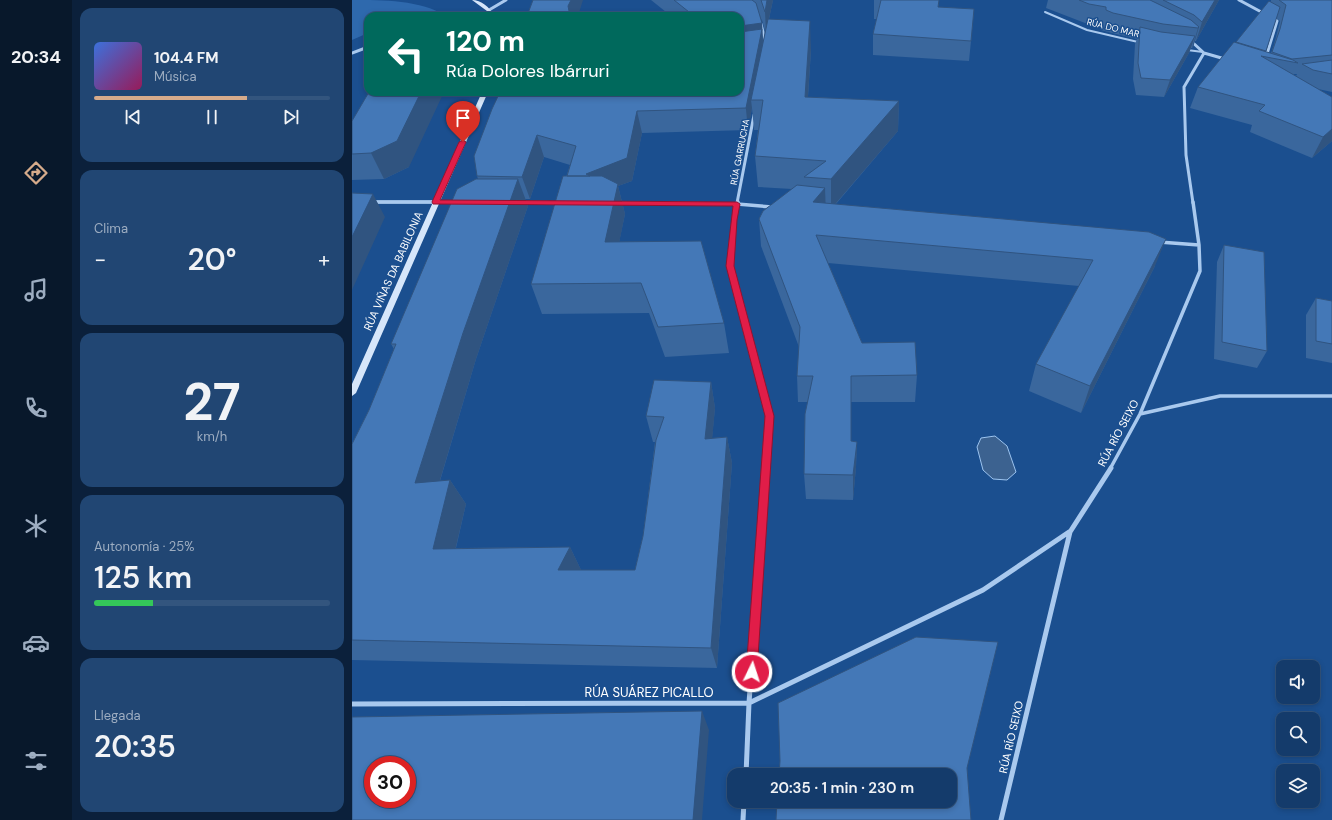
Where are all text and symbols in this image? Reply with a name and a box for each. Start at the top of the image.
street label: RÚA DO MAR [1085,15,1141,40]
text: 120 m [446,23,525,60]
icon: left [380,28,432,80]
text: 20:34 [11,45,61,69]
text: 104.4 FM [154,48,218,68]
text: Rúa Dolores Ibárruri [446,59,610,83]
text: Música [154,68,197,85]
pin [446,101,480,142]
icon: previous [122,106,144,128]
icon: pause [201,106,223,128]
icon: next [280,106,302,128]
icon: arrive [452,107,474,129]
street label: RÚA GARRUCHA [727,118,752,186]
icon: directions [22,159,50,187]
street label: RÚA VIÑAS DA BABILONIA [360,209,426,333]
text: Clima [94,220,128,237]
text: 20° [188,240,236,279]
text: − [94,245,106,274]
text: + [318,245,330,274]
icon: music [22,276,50,304]
text: 27 [183,368,241,436]
icon: phone [22,394,50,422]
street label: RÚA RÍO SEIXO [1094,397,1142,469]
text: km/h [197,428,227,445]
icon: climate [22,512,50,540]
text: Autonomía · 25% [94,538,194,555]
text: 125 km [94,558,192,597]
icon: car [22,629,50,657]
position arrow [731,651,773,693]
map controls [1276,660,1320,808]
button: sound [1276,660,1320,704]
street label: RÚA SUÁREZ PICALLO [584,683,714,701]
street label: RÚA RÍO SEIXO [996,699,1026,775]
text: Llegada [94,707,141,724]
button: search [1276,712,1320,756]
text: 20:35 [94,727,176,766]
icon: filters [22,747,50,775]
speed limit sign: 30 [364,756,416,808]
button: layers [1276,764,1320,808]
text: 20:35 · 1 min · 230 m [770,778,914,798]

